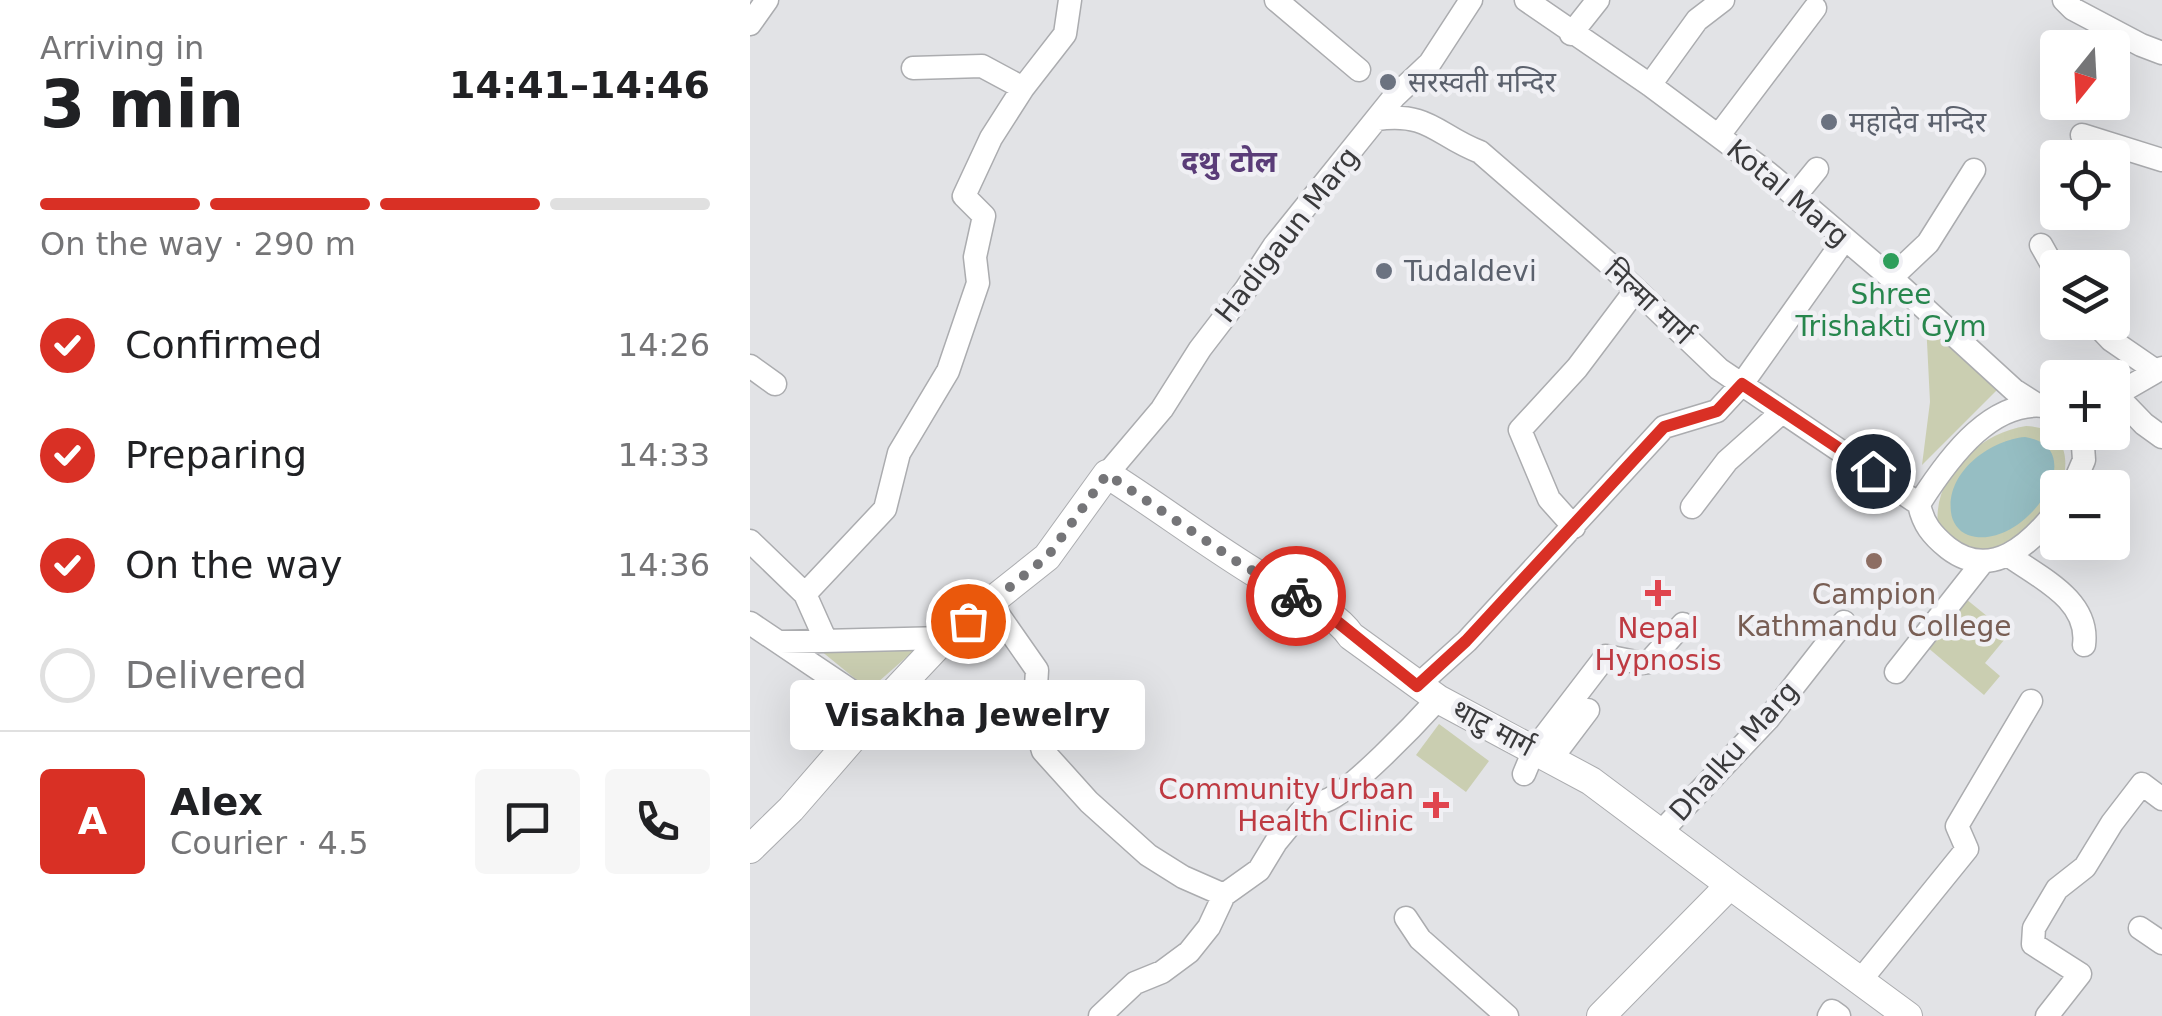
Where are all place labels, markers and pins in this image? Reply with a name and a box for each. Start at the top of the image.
place label: सरस्वती मन्दिर [1408,66,1556,99]
marker: सरस्वती मन्दिर [1377,71,1399,93]
place label: महादेव मन्दिर [1849,106,1987,139]
marker: महादेव मन्दिर [1818,111,1840,133]
marker: Shree Trishakti Gym [1880,250,1902,272]
place label: Tudaldevi [1403,255,1537,288]
marker: Tudaldevi [1373,260,1395,282]
place label: Shree Trishakti Gym [1794,278,1987,343]
pin [1831,429,1916,514]
marker: Campion Kathmandu College [1863,550,1885,572]
place label: Campion Kathmandu College [1737,578,2011,643]
pin [926,579,1011,664]
marker: Nepal Hypnosis [1645,580,1671,606]
place label: Nepal Hypnosis [1594,612,1722,677]
callout: Visakha Jewelry [791,681,1146,751]
place label: Community Urban Health Clinic [1158,773,1414,838]
marker: Community Urban Health Clinic [1423,792,1449,818]

